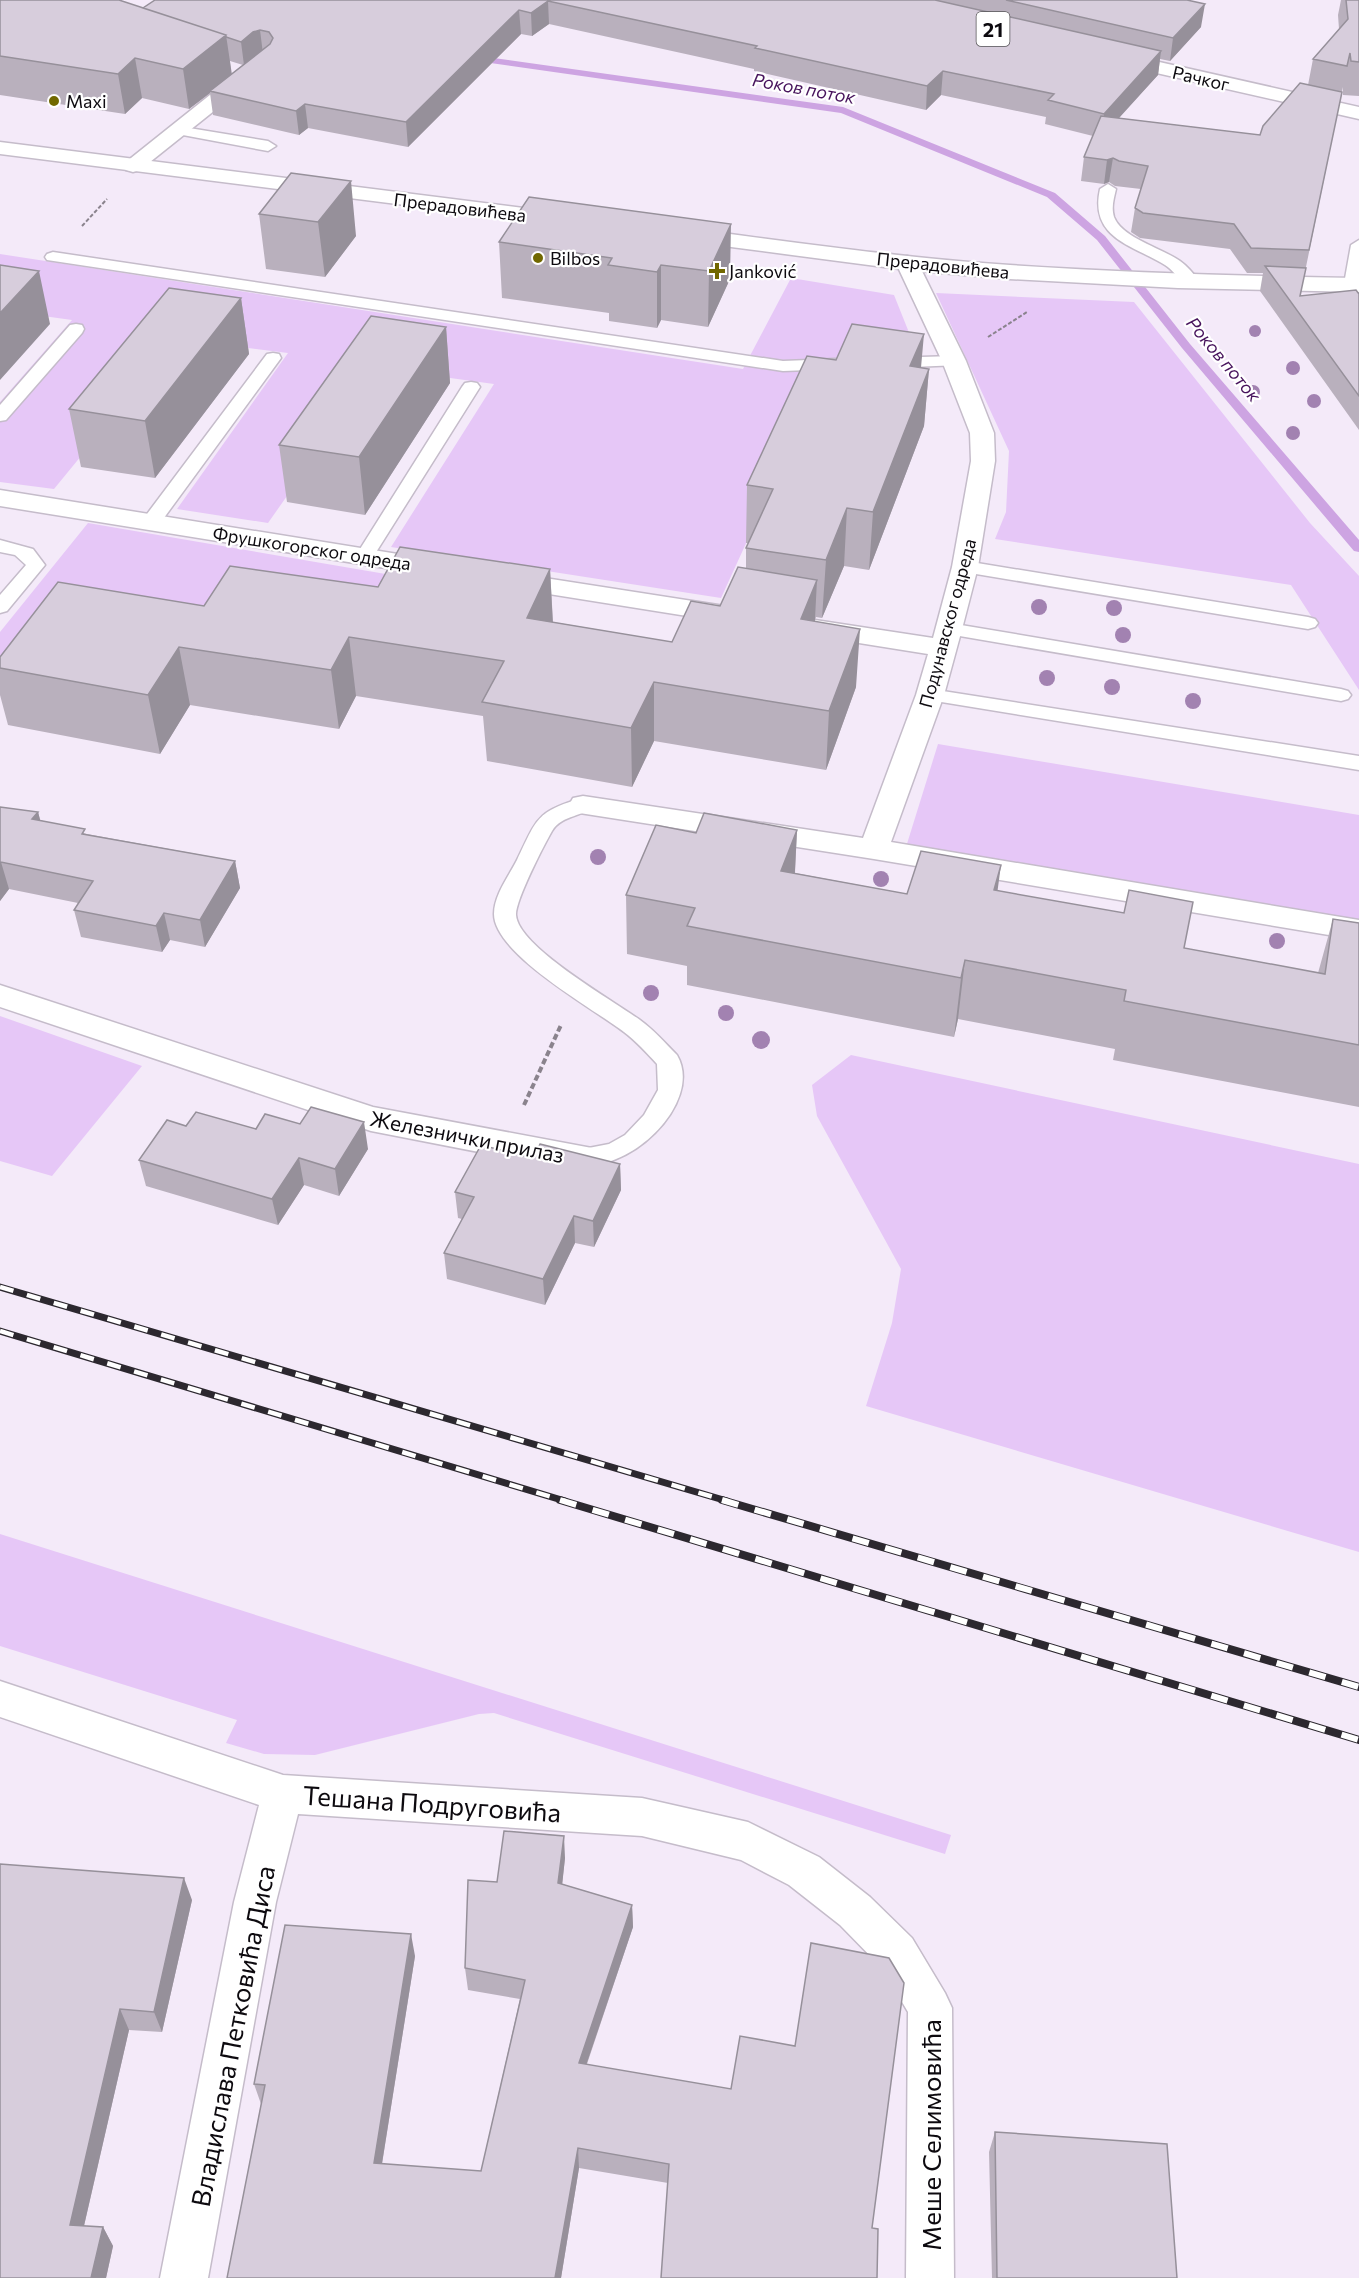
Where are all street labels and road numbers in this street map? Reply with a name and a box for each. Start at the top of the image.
road number: 21 [976,12,1010,46]
street label: Рачког [1170,61,1232,95]
street label: Прерадовићева [393,188,527,226]
street label: Прерадовићева [876,247,1010,283]
street label: Фрушкогорског одреда [211,521,413,575]
street label: Подунавског одреда [914,536,980,710]
street label: Железнички прилаз [368,1105,566,1167]
street label: Тешана Подруговића [302,1779,562,1827]
street label: Владислава Петковића Диса [184,1863,280,2209]
street label: Меше Селимовића [915,2019,946,2251]

